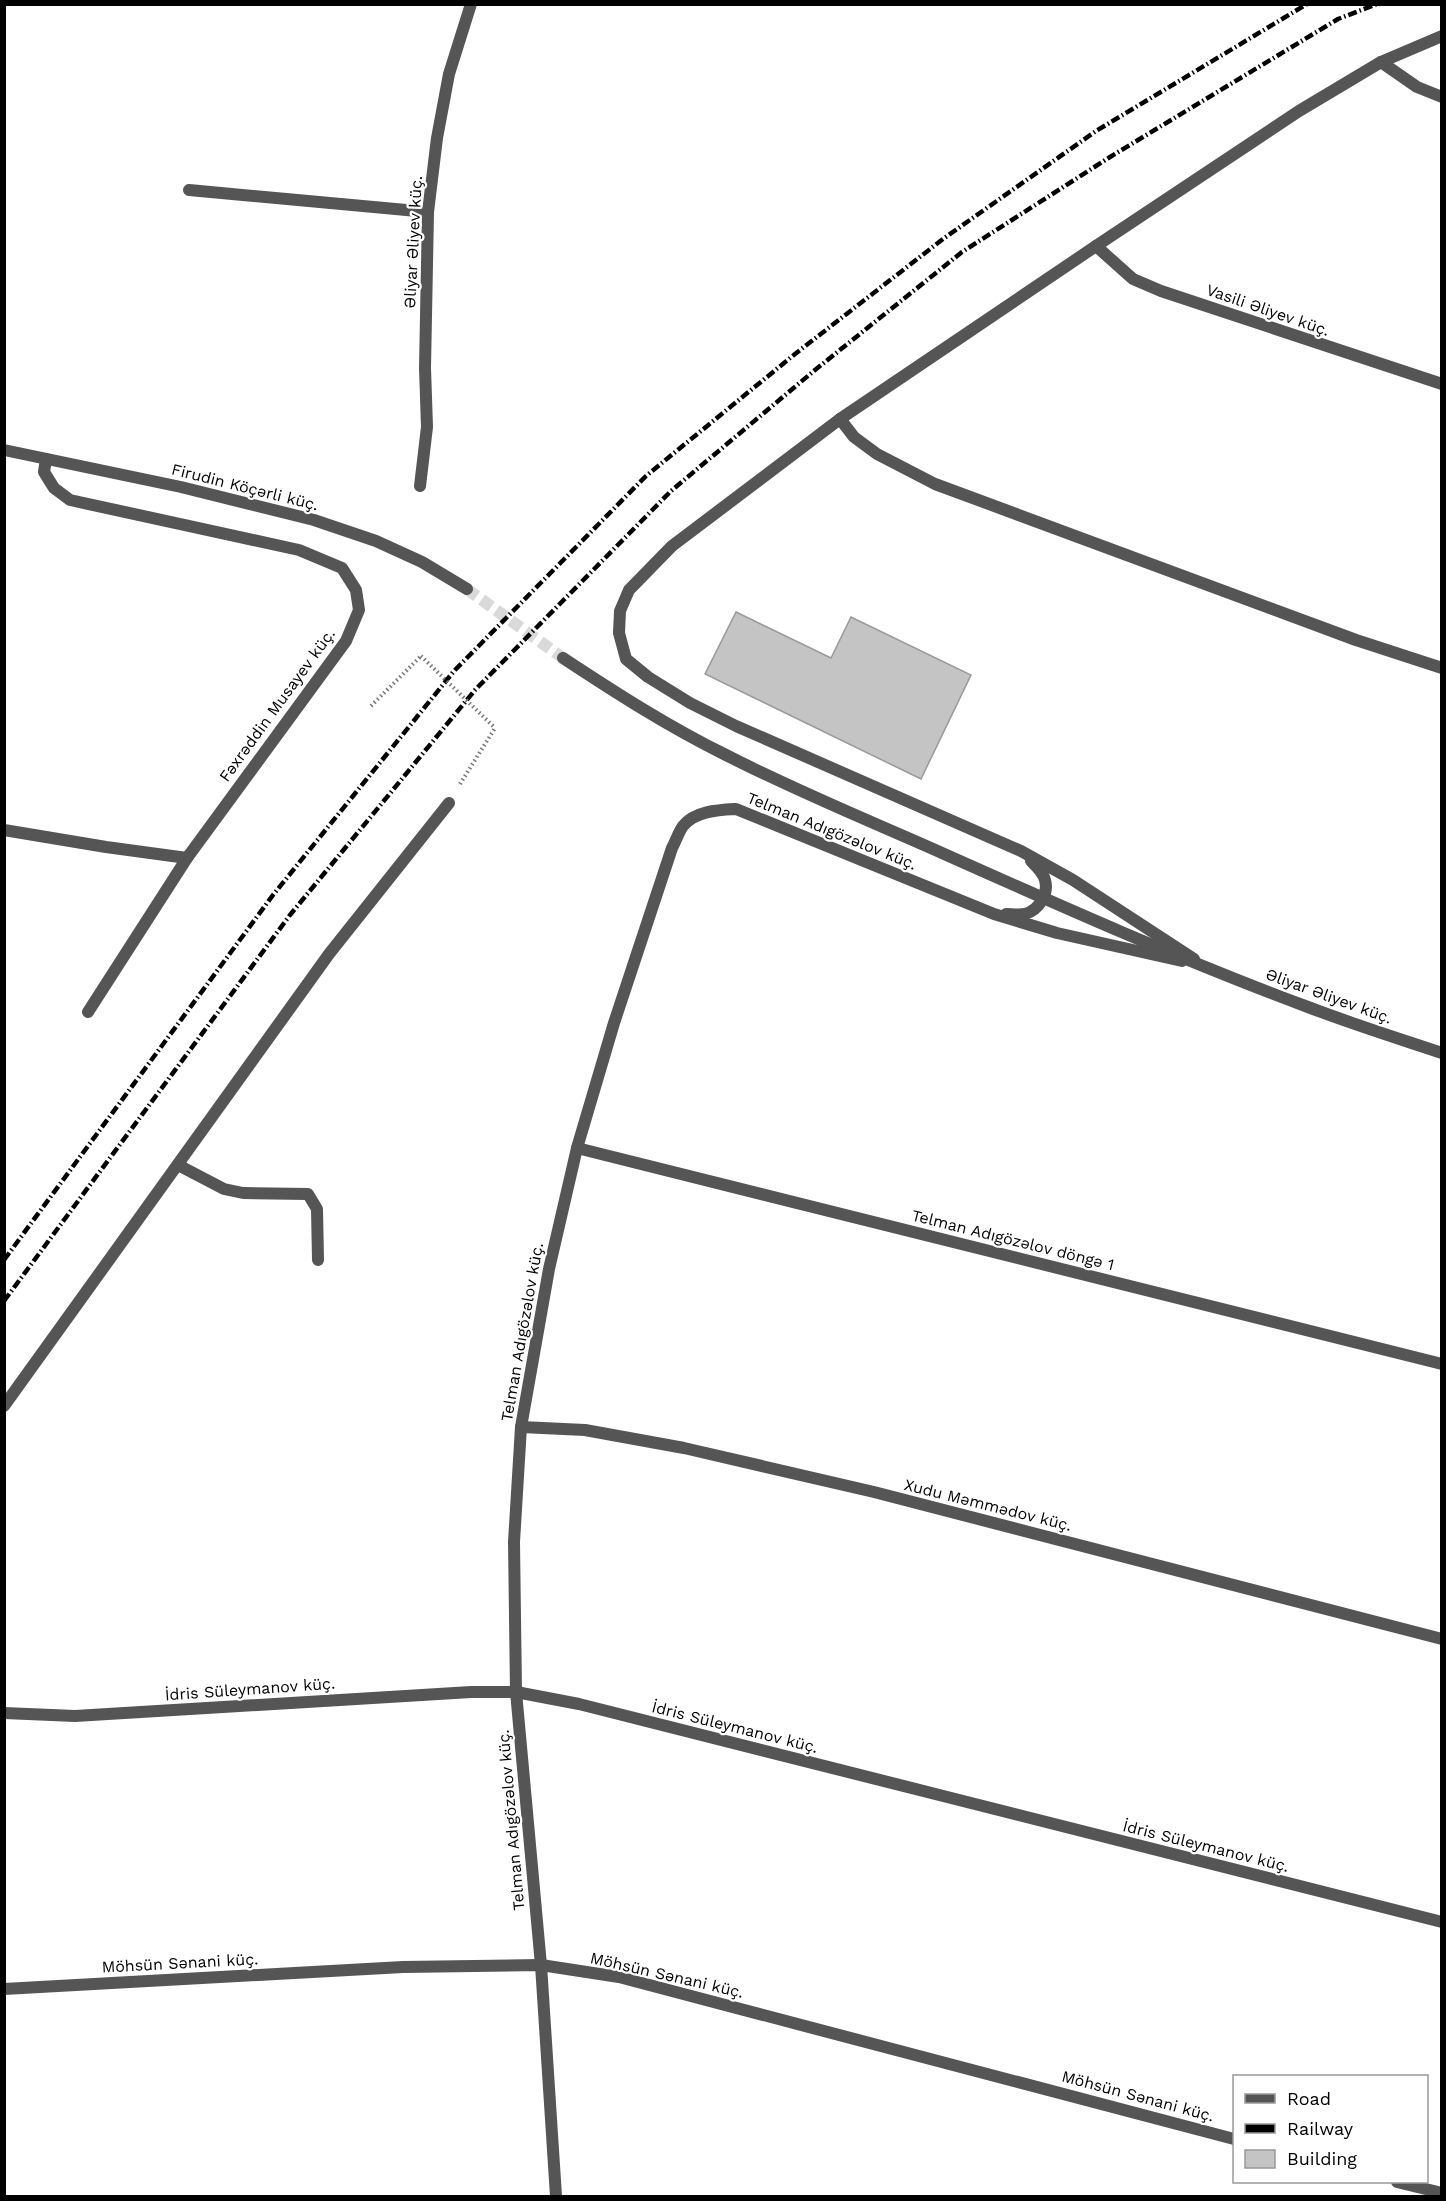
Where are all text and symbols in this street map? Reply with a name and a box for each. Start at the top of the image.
street label: Əliyar Əliyev küç. [400,175,426,309]
street label: Vasili Əliyev küç. [1204,280,1332,340]
street label: Firudin Köçərli küç. [169,460,321,514]
street label: Fəxrəddin Musayev küç. [215,625,339,785]
street label: Telman Adıgözəlov küç. [744,788,920,874]
street label: Əliyar Əliyev küç. [1263,964,1395,1028]
street label: Telman Adıgözəlov döngə 1 [910,1206,1116,1274]
street label: Telman Adıgözəlov küç. [497,1241,547,1423]
street label: Xudu Məmmədov küç. [902,1475,1074,1535]
street label: İdris Süleymanov küç. [164,1674,336,1704]
street label: İdris Süleymanov küç. [650,1697,820,1757]
street label: Telman Adıgözəlov küç. [494,1729,528,1911]
street label: İdris Süleymanov küç. [1121,1816,1291,1876]
street label: Möhsün Sənani küç. [588,1948,746,2002]
street label: Möhsün Sənani küç. [101,1949,259,1977]
street label: Möhsün Sənani küç. [1060,2067,1216,2125]
legend [1233,2075,1428,2183]
text: Road [1287,2088,1331,2109]
text: Railway [1287,2118,1354,2139]
text: Building [1287,2148,1357,2169]

